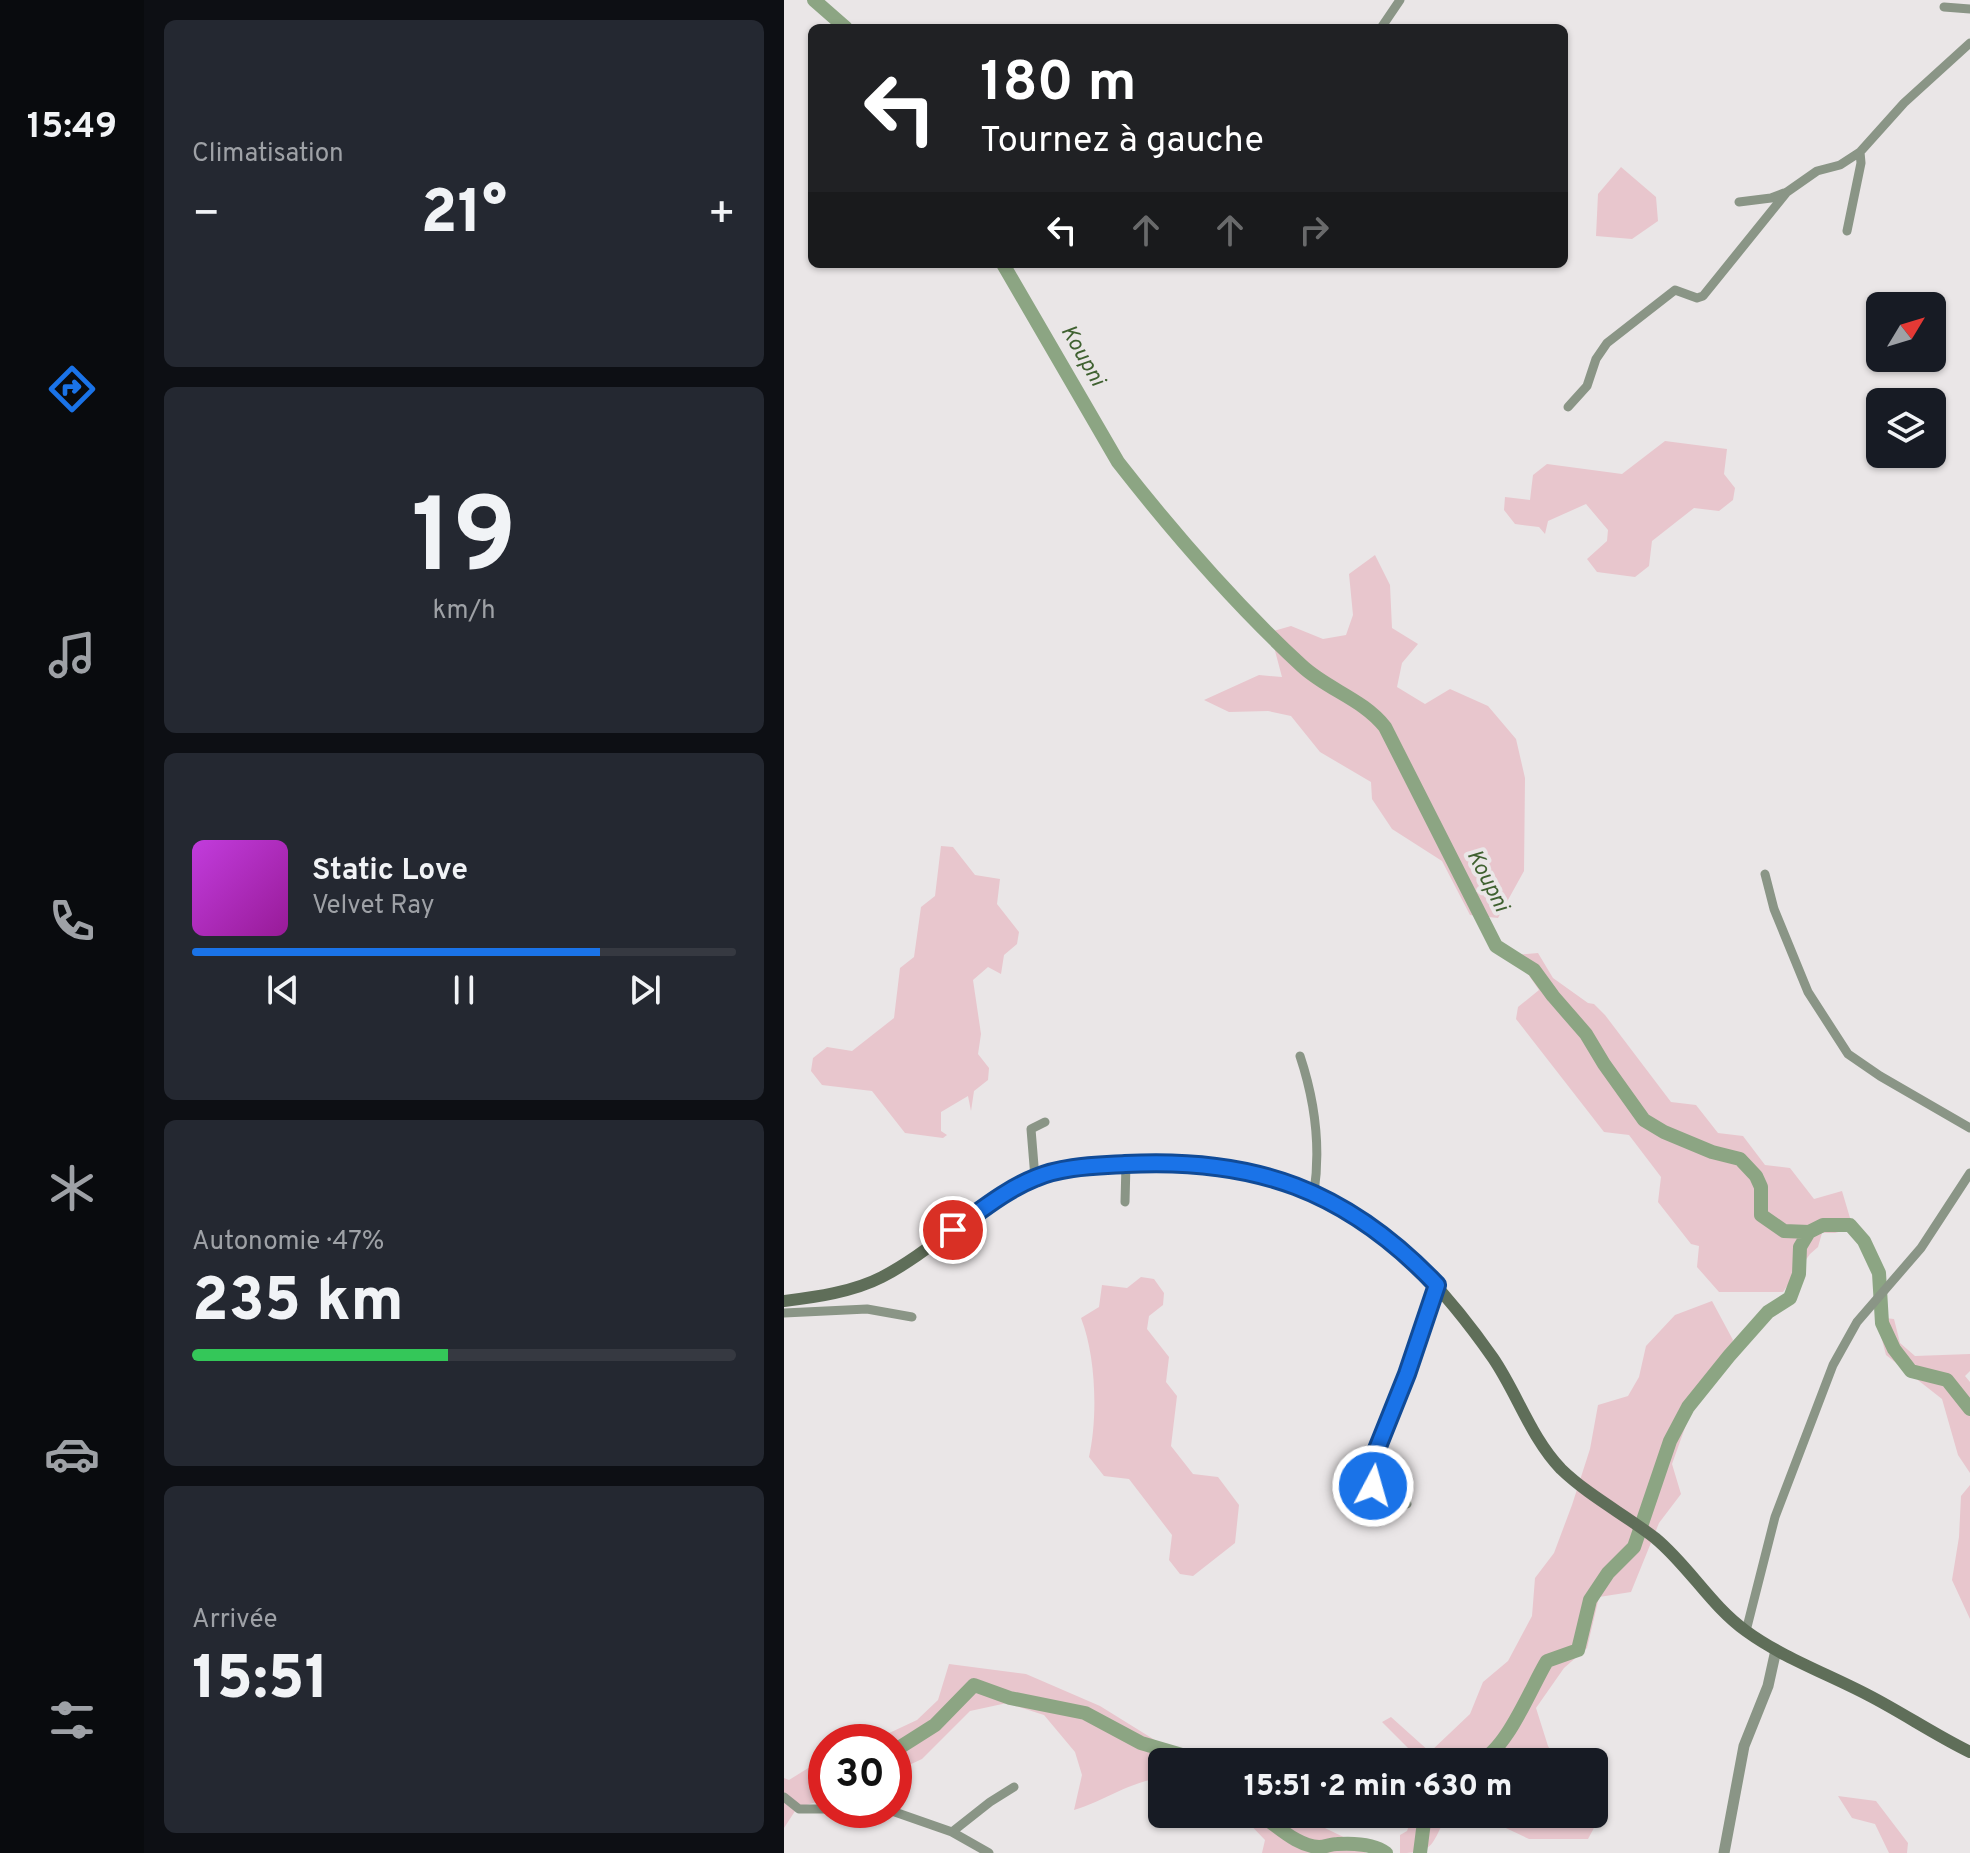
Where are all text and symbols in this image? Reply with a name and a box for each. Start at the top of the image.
text: 180 m [980,50,1137,120]
icon: left [848,56,952,160]
text: 15:49 [27,105,117,151]
text: Tournez à gauche [980,119,1264,165]
text: Climatisation [192,138,344,171]
text: 21° [421,178,507,254]
text: − [192,188,220,244]
text: + [708,188,736,244]
icon: left [1040,208,1084,252]
icon: ahead [1124,208,1168,252]
icon: ahead [1208,208,1252,252]
icon: right [1292,208,1336,252]
north arrow [1866,292,1946,372]
map controls [1866,292,1946,468]
water label: Koupni [1054,321,1111,393]
icon: directions [44,361,100,417]
button: layers [1866,388,1946,468]
text: 19 [411,477,517,609]
text: km/h [432,595,496,628]
icon: music [44,627,100,683]
water label: Koupni [1460,845,1515,918]
text: Static Love [312,853,468,890]
text: Velvet Ray [312,890,435,923]
icon: phone [44,893,100,949]
icon: previous [261,968,305,1012]
icon: pause [442,968,486,1012]
icon: next [623,968,667,1012]
icon: climate [44,1160,100,1216]
pin [919,1196,987,1264]
icon: arrive [931,1208,975,1252]
text: Autonomie · 47% [192,1226,384,1259]
text: 235 km [192,1266,404,1342]
icon: car [44,1426,100,1482]
position arrow [1331,1444,1415,1528]
text: Arrivée [192,1604,277,1637]
text: 15:51 [192,1644,329,1720]
icon: filters [44,1692,100,1748]
speed limit sign: 30 [808,1724,912,1828]
text: 15:51 · 2 min · 630 m [1244,1769,1512,1806]

